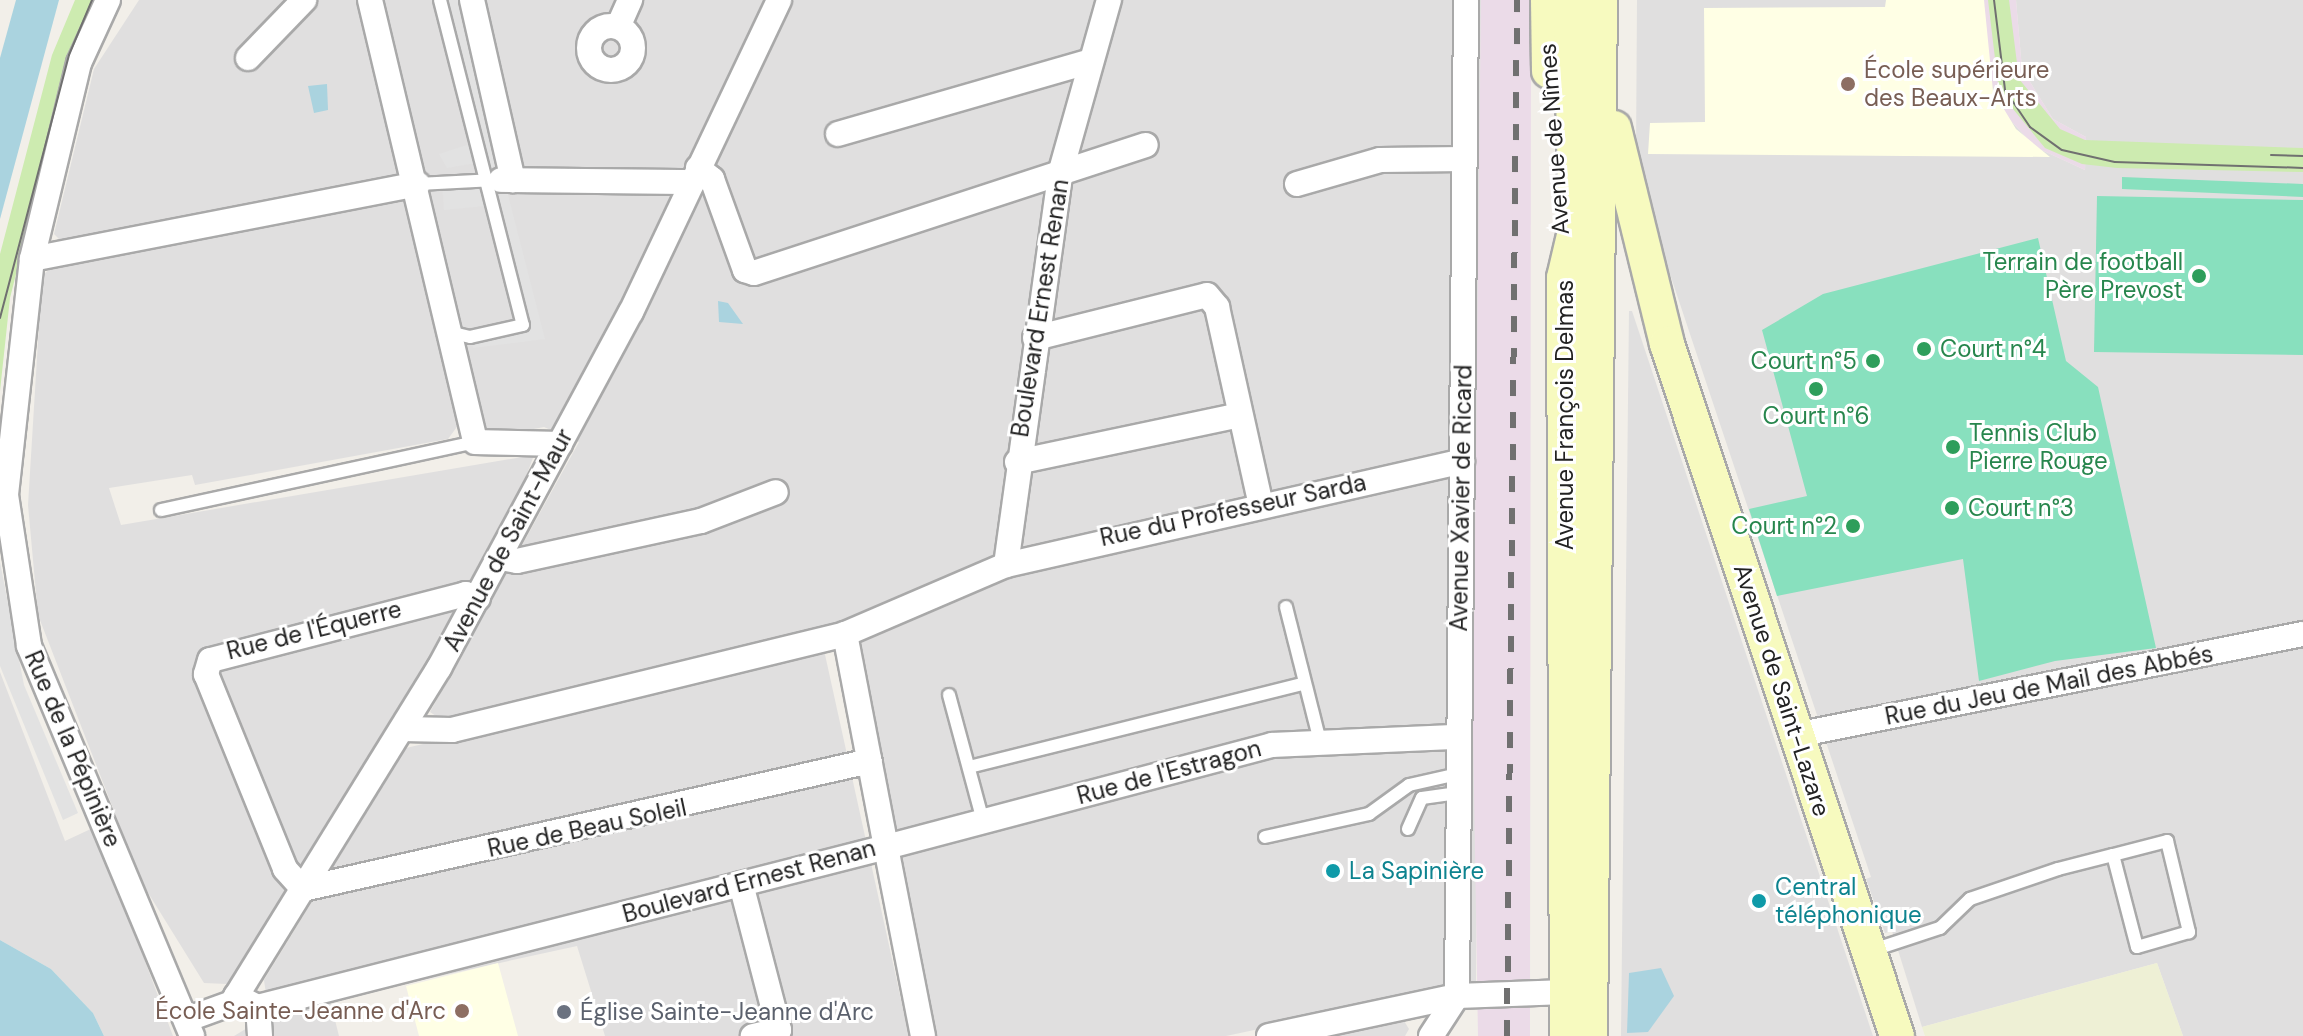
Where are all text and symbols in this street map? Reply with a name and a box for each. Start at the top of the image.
street label: Avenue de Nîmes [1533,42,1575,236]
place label: École supérieure des Beaux-Arts [1864,56,2049,112]
marker: École supérieure des Beaux-Arts [1839,75,1857,93]
street label: Boulevard Ernest Renan [1005,177,1075,439]
place label: Terrain de football Père Prevost [1982,248,2183,304]
marker: Terrain de football Père Prevost [2190,267,2208,285]
street label: Avenue François Delmas [1551,280,1579,550]
place label: Court n°4 [1940,335,2046,363]
marker: Court n°4 [1915,340,1933,358]
place label: Court n°5 [1750,347,1857,375]
marker: Court n°5 [1864,352,1882,370]
street label: Avenue Xavier de Ricard [1444,364,1478,632]
marker: Court n°6 [1807,380,1825,398]
place label: Court n°6 [1763,402,1869,430]
place label: Tennis Club Pierre Rouge [1969,419,2108,475]
street label: Avenue de Saint-Maur [437,424,579,656]
marker: Tennis Club Pierre Rouge [1944,438,1962,456]
street label: Rue du Professeur Sarda [1097,468,1369,552]
place label: Court n°3 [1968,494,2074,522]
marker: Court n°3 [1943,499,1961,517]
place label: Court n°2 [1731,512,1837,540]
marker: Court n°2 [1844,517,1862,535]
street label: Avenue de Saint-Lazare [1728,560,1836,820]
street label: Rue de l'Équerre [224,594,404,666]
street label: Rue du Jeu de Mail des Abbés [1883,639,2215,731]
street label: Rue de la Pépinière [19,646,127,852]
street label: Rue de l'Estragon [1074,734,1264,810]
street label: Rue de Beau Soleil [485,793,689,863]
street label: Boulevard Ernest Renan [619,833,879,929]
place label: La Sapinière [1349,857,1484,885]
marker: La Sapinière [1324,862,1342,880]
place label: Central téléphonique [1775,873,1922,929]
marker: Central téléphonique [1750,892,1768,910]
place label: École Sainte-Jeanne d'Arc [155,997,446,1025]
place label: Église Sainte-Jeanne d'Arc [580,998,874,1026]
marker: École Sainte-Jeanne d'Arc [453,1002,471,1020]
marker: Église Sainte-Jeanne d'Arc [555,1003,573,1021]

